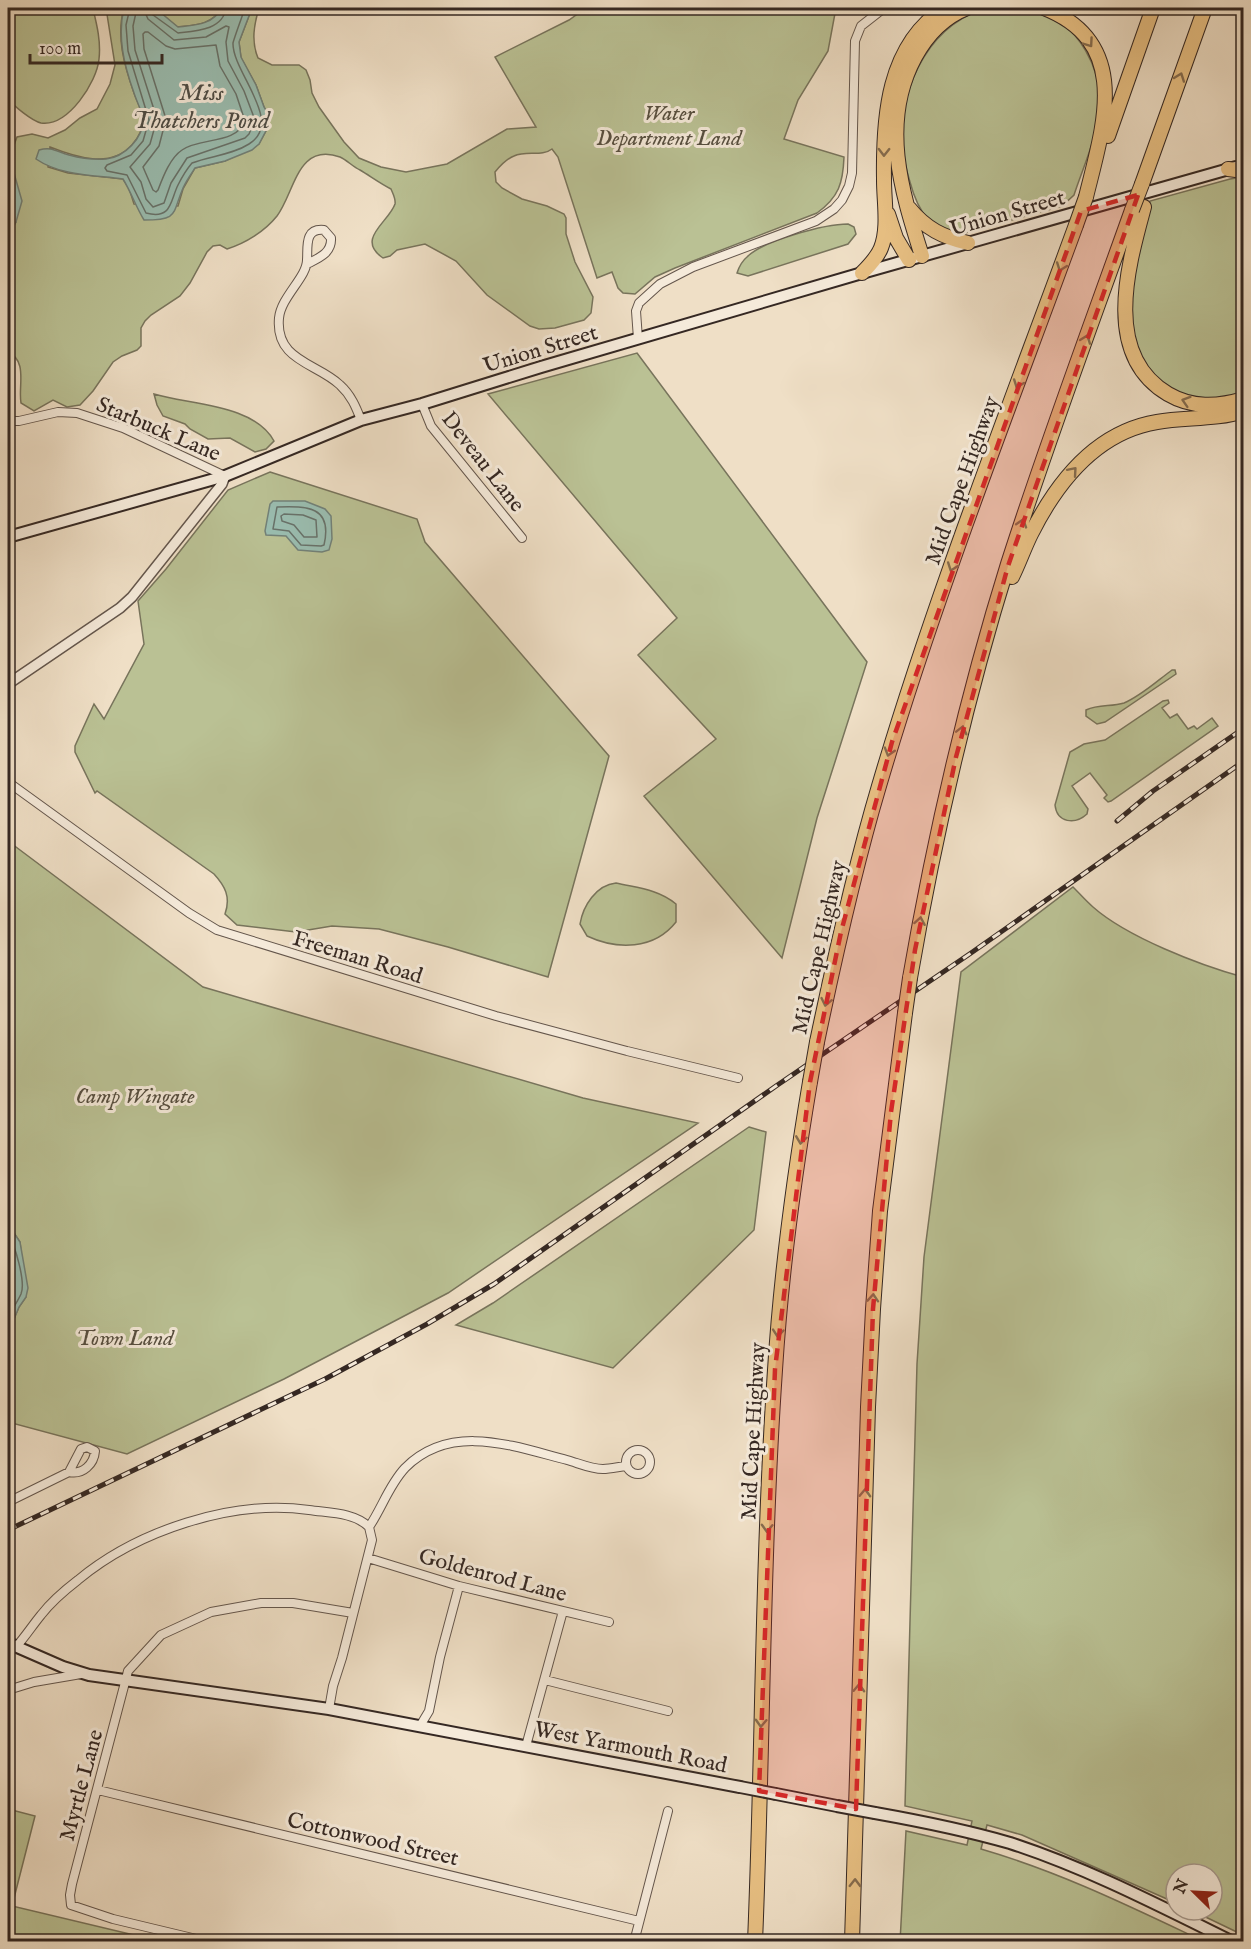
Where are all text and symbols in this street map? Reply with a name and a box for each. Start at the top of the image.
scale bar [30,27,162,65]
one-way arrow [1082,37,1093,48]
text: 100 m [39,38,81,61]
one-way arrow [1173,72,1185,83]
water label: Miss Thatchers Pond [132,78,271,137]
park label: Water Department Land [596,100,743,153]
one-way arrow [878,147,890,156]
street label: Union Street [947,184,1069,244]
one-way arrow [1055,261,1068,272]
street label: Union Street [480,319,602,381]
one-way arrow [1079,334,1092,344]
one-way arrow [1012,378,1025,389]
street label: Starbuck Lane [92,391,225,469]
street label: Mid Cape Highway [919,392,1006,569]
one-way arrow [1181,396,1192,408]
street label: Deveau Lane [434,406,530,518]
one-way arrow [1066,467,1077,478]
one-way arrow [1014,518,1027,529]
one-way arrow [946,561,959,572]
one-way arrow [955,725,968,735]
one-way arrow [884,746,896,757]
street label: Mid Cape Highway [786,858,854,1037]
one-way arrow [914,916,926,925]
street label: Freeman Road [289,925,426,991]
one-way arrow [820,997,833,1007]
park label: Camp Wingate [75,1083,195,1111]
one-way arrow [795,1135,807,1144]
one-way arrow [867,1294,880,1303]
park label: Town Land [76,1325,175,1353]
one-way arrow [772,1329,785,1338]
street label: Mid Cape Highway [735,1341,773,1521]
one-way arrow [859,1489,872,1498]
one-way arrow [761,1524,774,1533]
street label: Goldenrod Lane [415,1543,570,1609]
one-way arrow [853,1684,866,1693]
street label: West Yarmouth Road [532,1716,730,1780]
one-way arrow [754,1718,767,1727]
street label: Myrtle Lane [54,1727,110,1844]
street label: Cottonwood Street [284,1807,461,1873]
north arrow [1164,1862,1224,1922]
text: N [1170,1876,1194,1898]
one-way arrow [849,1879,861,1888]

